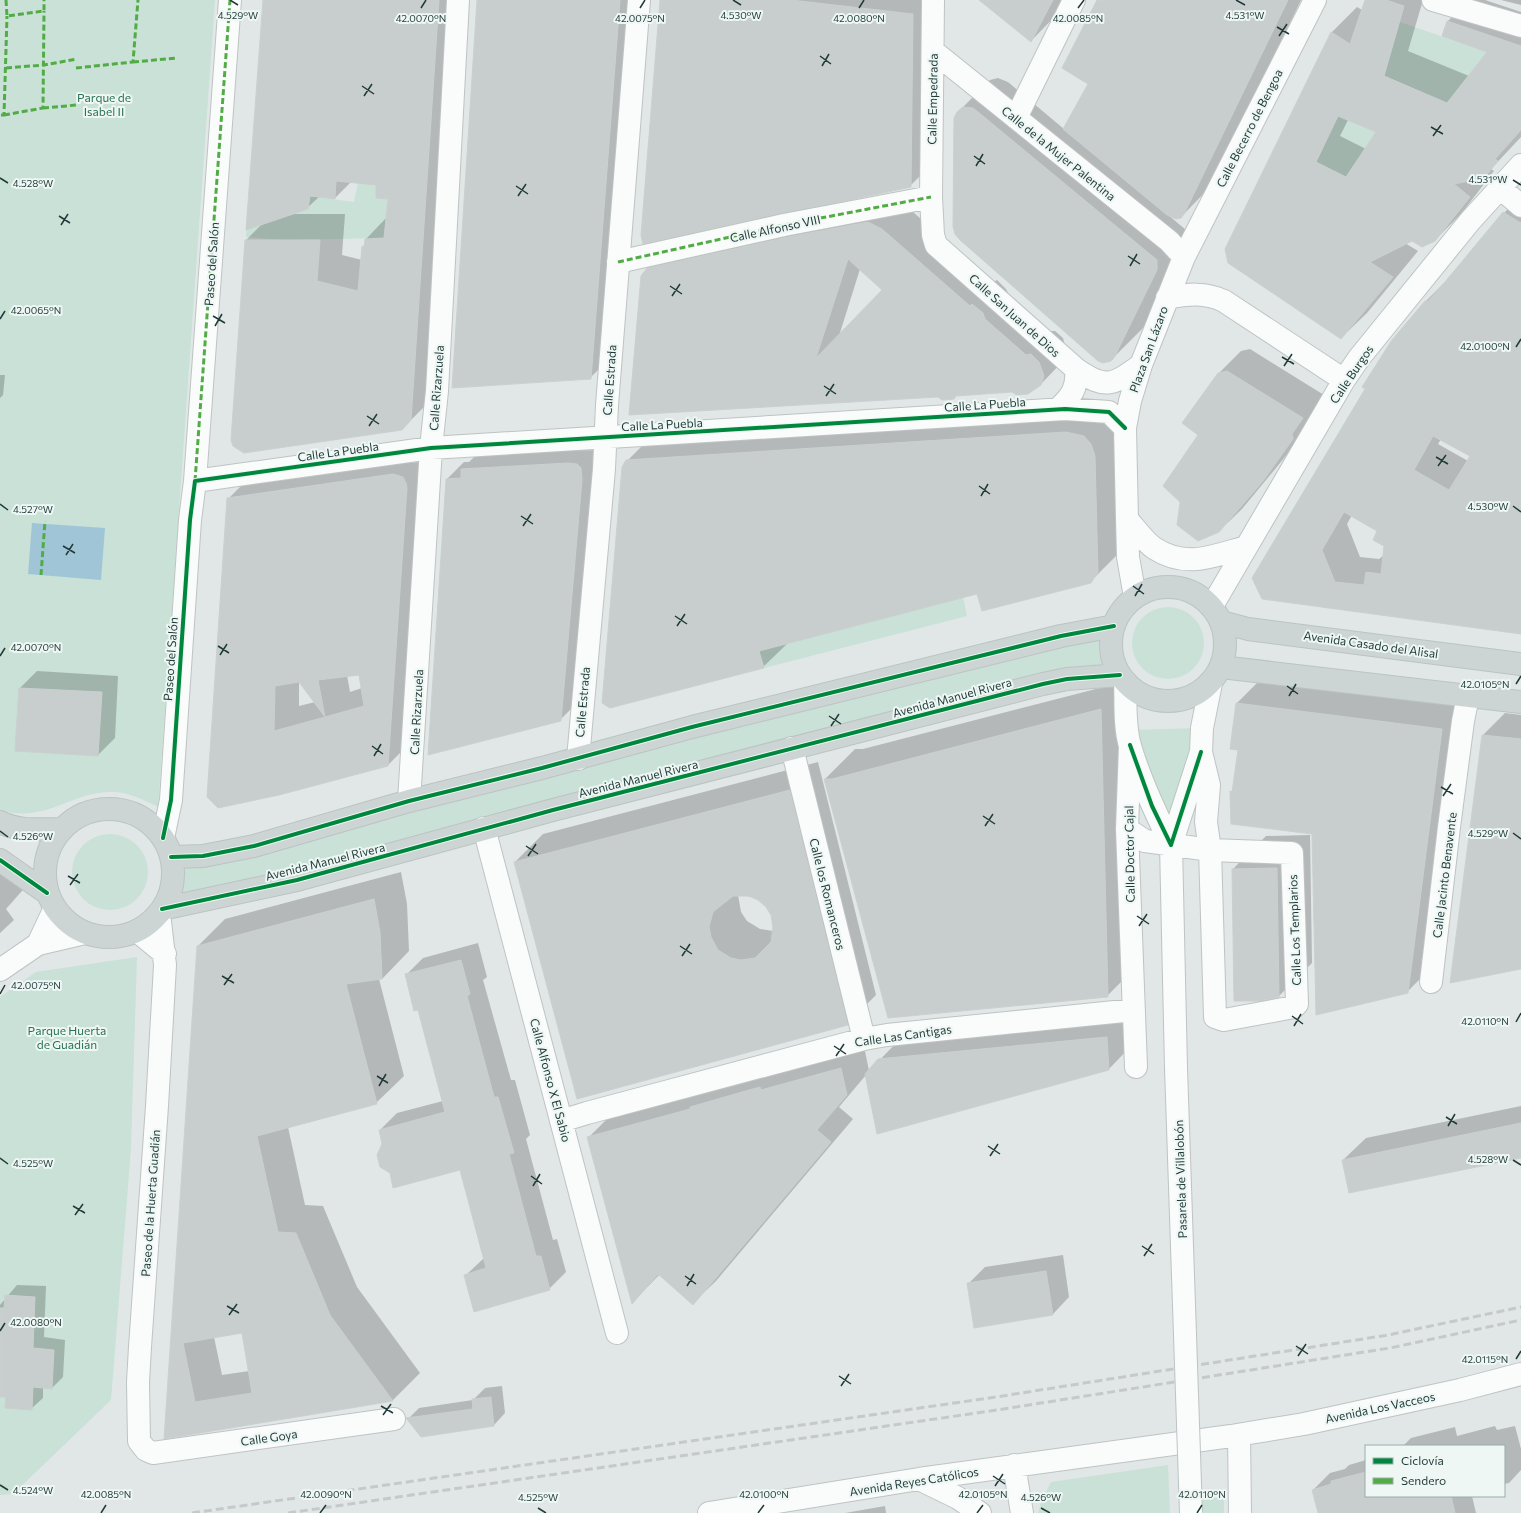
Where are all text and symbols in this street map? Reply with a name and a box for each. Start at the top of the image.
text: 4.529°W [218,9,258,21]
text: 4.530°W [720,9,762,21]
text: 4.531°W [1226,9,1265,21]
text: 42.0070°N [396,12,446,24]
text: 42.0075°N [615,12,665,24]
text: 42.0080°N [833,12,885,24]
text: 42.0085°N [1053,12,1103,24]
street label: Calle Empedrada [924,53,940,145]
street label: Calle Becerro de Bengoa [1213,67,1285,189]
park label: Parque de Isabel II [77,90,131,118]
street label: Calle de la Mujer Palentina [999,103,1119,203]
text: 4.531°W [1469,173,1508,185]
text: 4.528°W [13,177,53,189]
street label: Calle Alfonso VIII [728,212,822,244]
street label: Paseo del Salón [201,222,221,306]
street label: Calle San Juan de Dios [966,271,1063,360]
text: 42.0065°N [11,304,61,316]
street label: Plaza San Lázaro [1126,304,1170,394]
text: 42.0100°N [1460,340,1510,352]
street label: Calle Burgos [1326,342,1376,406]
street label: Calle Estrada [600,344,618,416]
street label: Calle Rizarzuela [426,345,446,431]
street label: Calle La Puebla [944,394,1026,414]
street label: Calle La Puebla [621,415,703,433]
street label: Calle La Puebla [297,438,379,464]
text: 4.530°W [1467,500,1509,512]
text: 4.527°W [13,503,53,515]
street label: Paseo del Salón [160,617,180,701]
street label: Avenida Casado del Alisal [1303,628,1439,660]
text: 42.0070°N [11,641,61,653]
street label: Calle Estrada [572,666,592,738]
street label: Calle Rizarzuela [407,669,425,755]
street label: Avenida Manuel Rivera [891,674,1013,720]
text: 42.0105°N [1461,678,1509,690]
street label: Avenida Manuel Rivera [577,756,699,800]
street label: Calle Doctor Cajal [1121,805,1137,903]
street label: Calle Jacinto Benavente [1429,811,1460,939]
text: 4.529°W [1468,827,1508,839]
text: 4.526°W [13,830,53,842]
street label: Calle los Romanceros [807,837,849,951]
street label: Avenida Manuel Rivera [264,839,386,883]
street label: Calle Los Templarios [1285,874,1303,986]
text: 42.0075°N [11,979,61,991]
text: 42.0110°N [1461,1015,1509,1027]
street label: Calle Alfonso X El Sabio [528,1017,574,1143]
street label: Calle Las Cantigas [854,1021,952,1049]
park label: Parque Huerta de Guadián [28,1023,106,1051]
street label: Pasarela de Villalobón [1171,1119,1189,1239]
street label: Paseo de la Huerta Guadián [138,1129,162,1277]
text: 4.528°W [1468,1153,1508,1165]
text: 4.525°W [13,1157,53,1169]
text: 42.0080°N [10,1316,62,1328]
text: 42.0115°N [1462,1353,1508,1365]
street label: Avenida Los Vacceos [1324,1389,1436,1425]
street label: Calle Goya [240,1426,298,1448]
legend [1365,1445,1505,1497]
text: Ciclovía [1401,1453,1444,1467]
street label: Avenida Reyes Católicos [848,1464,980,1498]
text: Sendero [1401,1473,1446,1487]
text: 4.524°W [13,1484,53,1496]
text: 42.0085°N [81,1488,131,1500]
text: 42.0090°N [300,1488,352,1500]
text: 42.0100°N [739,1488,789,1500]
text: 42.0105°N [959,1488,1007,1500]
text: 42.0110°N [1178,1488,1226,1500]
text: 4.525°W [518,1491,558,1503]
text: 4.526°W [1021,1491,1061,1503]

